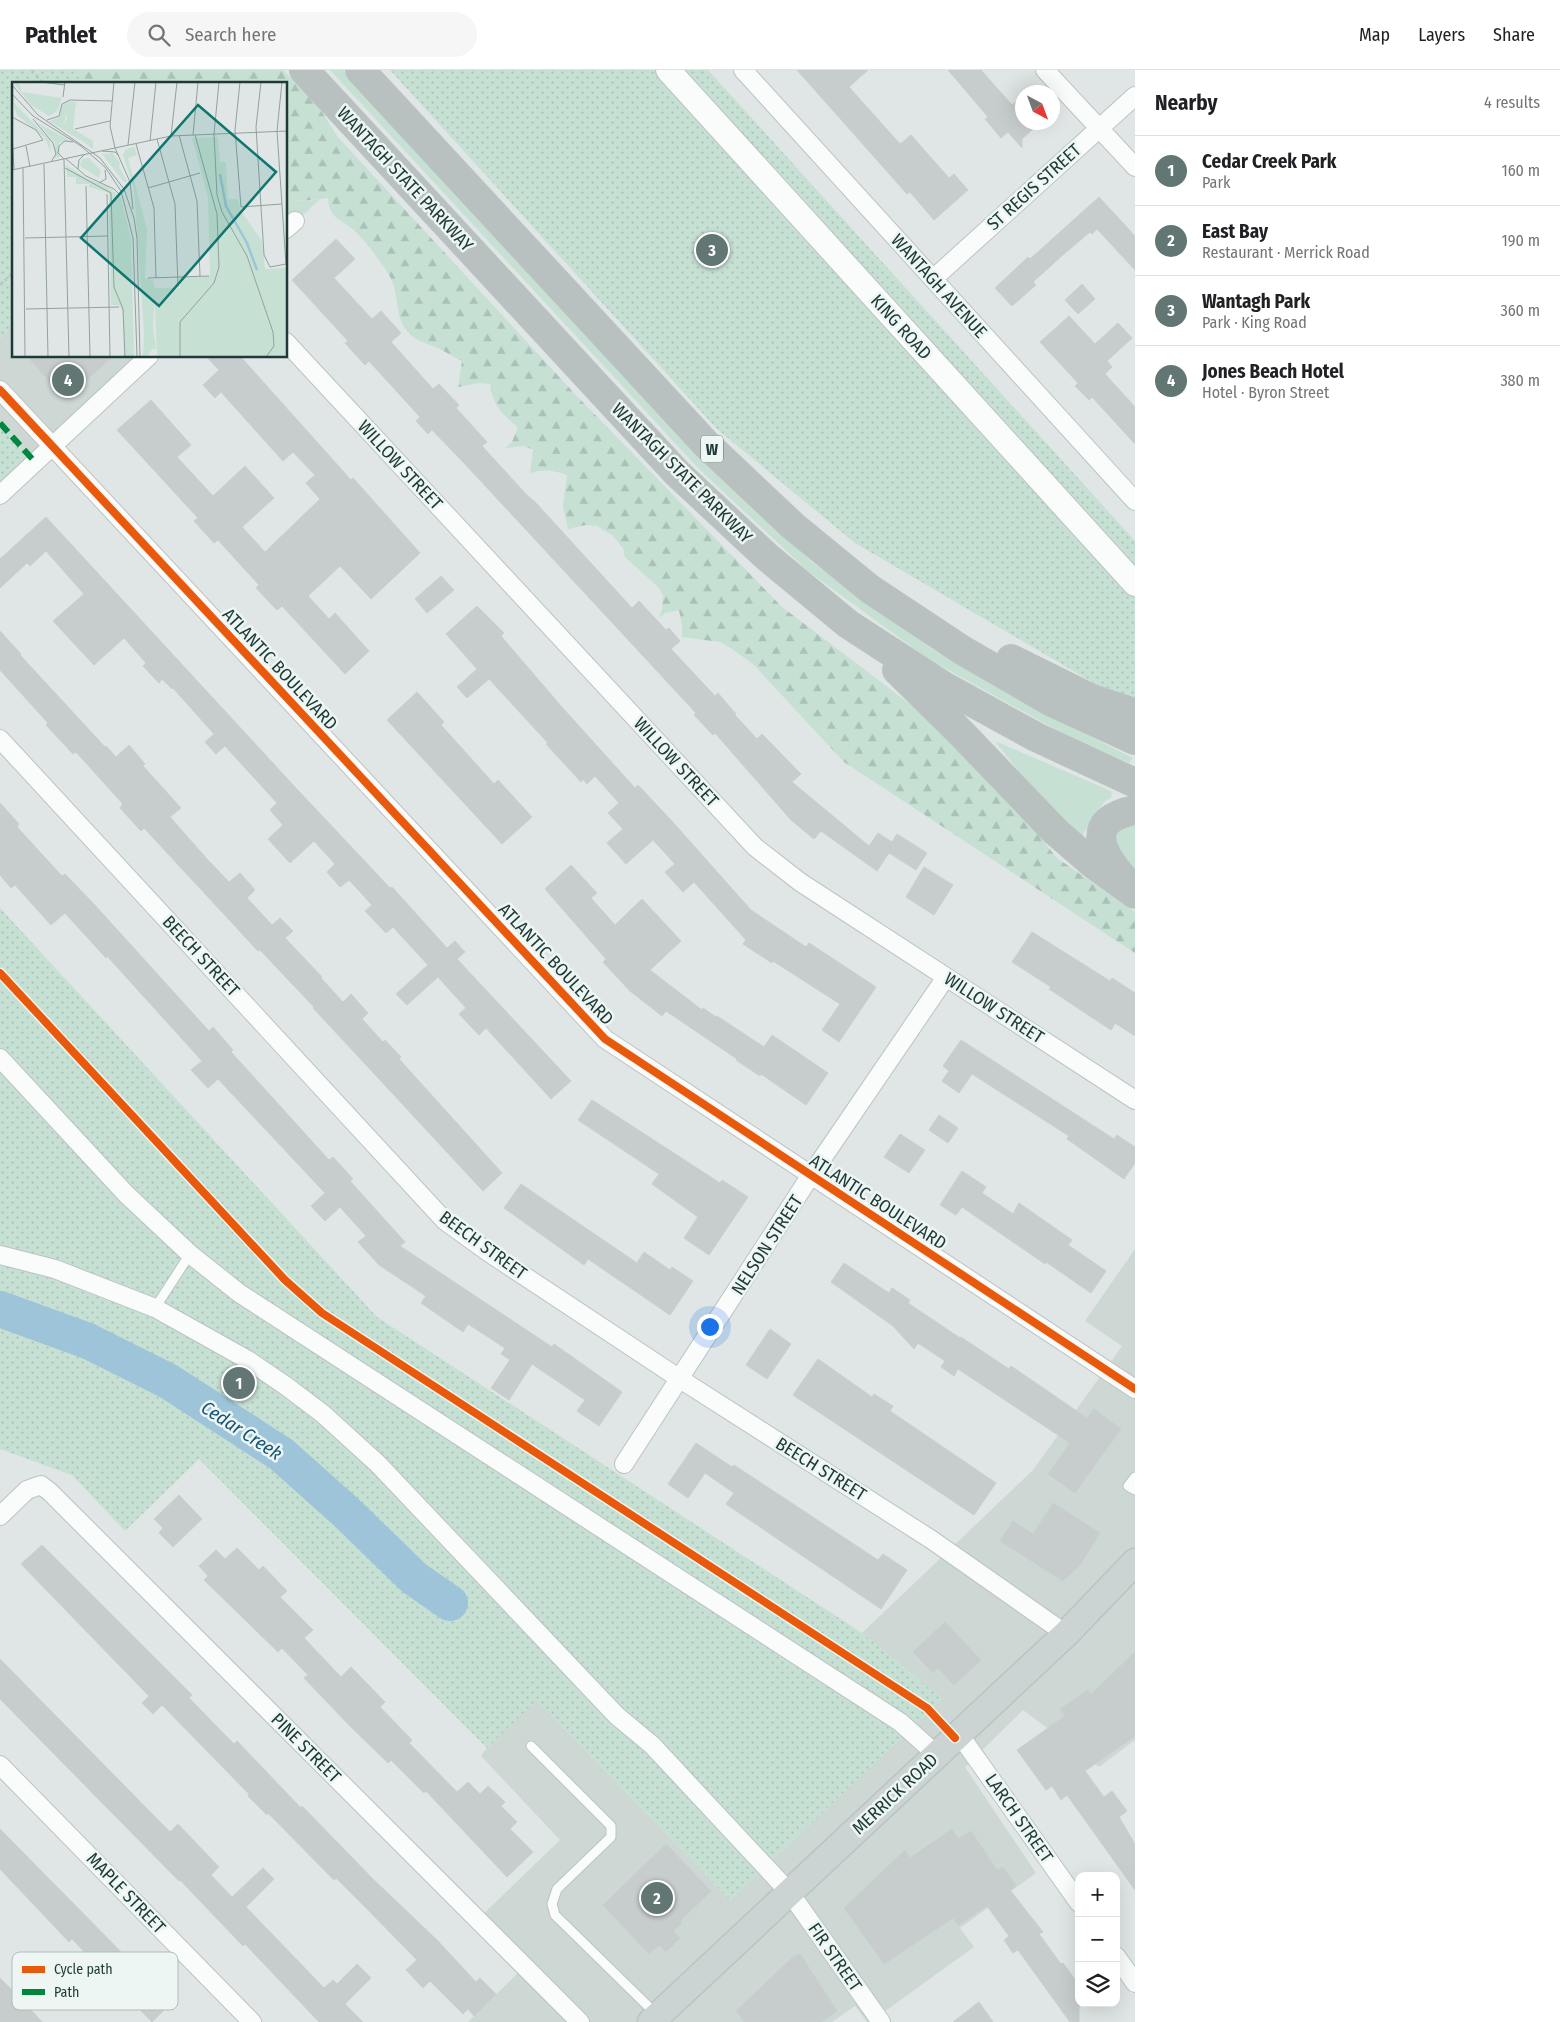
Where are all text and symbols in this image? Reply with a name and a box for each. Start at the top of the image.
search box [127,12,477,57]
text: Pathlet [25,21,97,49]
icon: search [145,21,173,49]
text: Search here [185,23,276,46]
text: Map [1359,24,1390,46]
text: Layers [1418,24,1465,46]
text: Share [1493,24,1535,46]
inset map [12,82,288,358]
north arrow [1015,85,1060,130]
text: Nearby [1155,90,1217,116]
text: 4 results [1484,93,1540,112]
street label: WANTAGH STATE PARKWAY [332,102,478,256]
street label: ST REGIS STREET [982,138,1086,235]
text: Cedar Creek Park [1202,150,1336,173]
text: 1 [1168,161,1174,180]
text: 160 m [1501,161,1540,180]
text: Park [1202,173,1230,192]
text: East Bay [1202,220,1268,243]
street label: WANTAGH AVENUE [886,229,992,343]
pin: 3 [696,231,728,269]
text: 2 [1167,231,1175,250]
text: 190 m [1502,231,1540,250]
text: Restaurant · Merrick Road [1202,243,1370,262]
street label: KING ROAD [866,290,936,364]
text: Wantagh Park [1202,290,1310,313]
text: 3 [1167,301,1175,320]
text: 360 m [1500,301,1540,320]
text: Park · King Road [1202,313,1307,332]
text: Jones Beach Hotel [1202,360,1344,383]
pin: 4 [52,361,84,399]
text: 4 [1167,371,1175,390]
text: 380 m [1500,371,1540,390]
text: Hotel · Byron Street [1202,383,1329,402]
street label: WANTAGH STATE PARKWAY [607,398,757,548]
street label: WILLOW STREET [353,416,447,515]
road number: W [701,436,723,462]
street label: ATLANTIC BOULEVARD [218,604,342,734]
street label: WILLOW STREET [629,713,723,812]
street label: ATLANTIC BOULEVARD [494,899,618,1029]
street label: BEECH STREET [158,911,245,1002]
street label: WILLOW STREET [940,968,1048,1049]
street label: ATLANTIC BOULEVARD [806,1150,950,1254]
street label: NELSON STREET [727,1191,808,1299]
street label: BEECH STREET [435,1206,532,1284]
your location [697,1314,723,1340]
pin: 1 [223,1364,255,1402]
water label: Cedar Creek [197,1396,286,1465]
street label: BEECH STREET [772,1432,871,1506]
street label: PINE STREET [267,1709,346,1788]
street label: MERRICK ROAD [848,1749,942,1839]
street label: LARCH STREET [980,1769,1058,1867]
street label: MAPLE STREET [82,1848,171,1939]
map controls [1075,1872,1120,2007]
button: + [1075,1872,1120,1917]
pin: 2 [641,1879,673,1917]
button: − [1075,1917,1120,1962]
street label: FIR STREET [803,1919,867,1996]
legend [12,1952,178,2010]
text: Cycle path [54,1961,113,1978]
button: layers [1075,1962,1120,2007]
text: Path [54,1984,79,2001]

